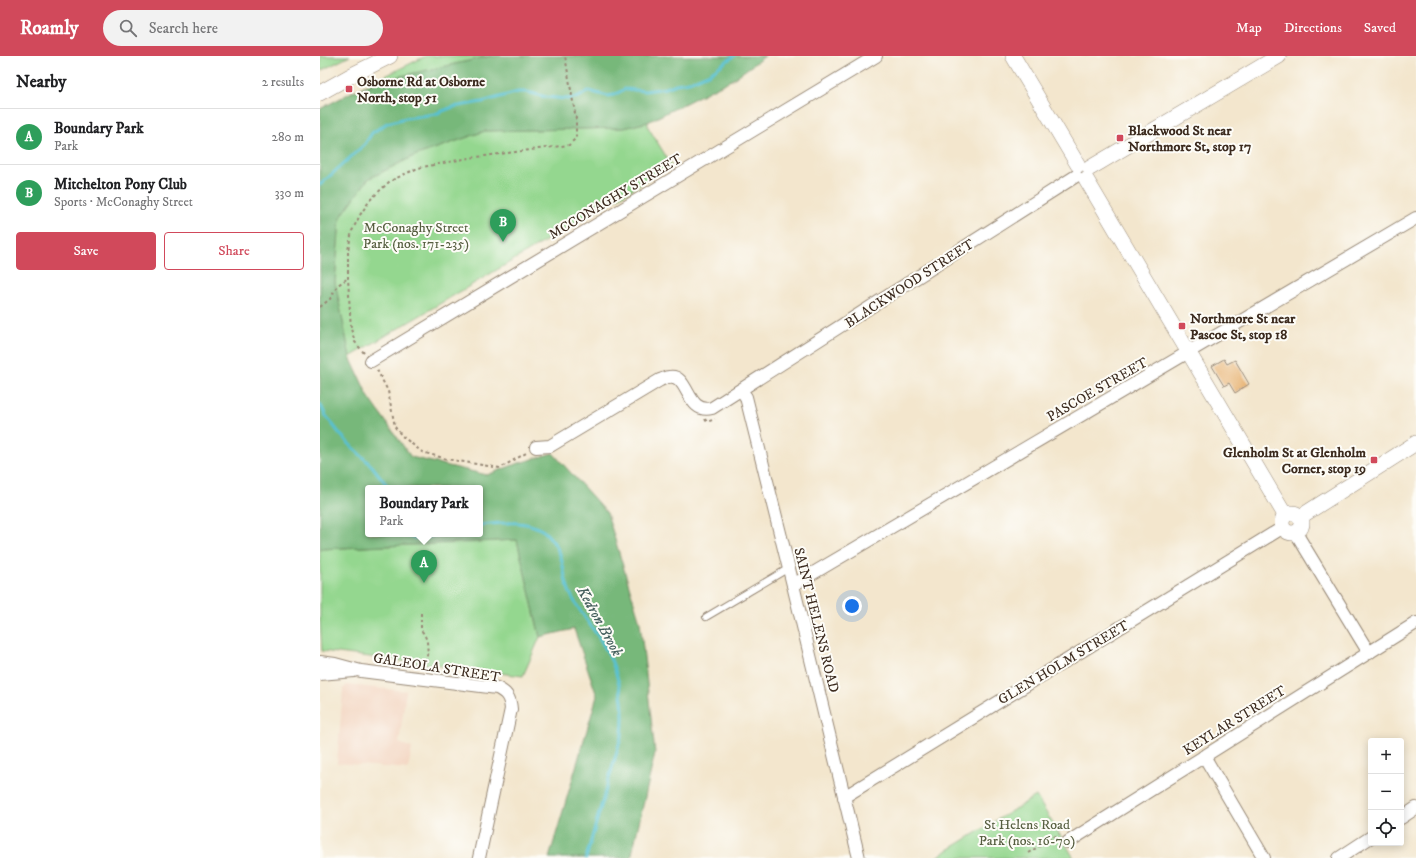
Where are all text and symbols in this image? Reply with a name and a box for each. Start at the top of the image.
search box [103,10,383,46]
text: Roamly [20,17,79,40]
icon: search [117,17,139,39]
text: Search here [149,19,218,38]
text: Map [1236,19,1262,37]
text: Directions [1284,19,1342,37]
text: Saved [1364,19,1396,37]
text: Nearby [16,71,66,93]
place label: Osborne Rd at Osborne North, stop 51 [357,73,485,107]
text: 2 results [262,74,304,90]
marker: Osborne Rd at Osborne North, stop 51 [344,84,354,94]
text: Boundary Park [54,119,144,138]
place label: Blackwood St near Northmore St, stop 17 [1128,122,1251,156]
text: A [25,129,33,145]
text: 280 m [272,129,304,145]
marker: Blackwood St near Northmore St, stop 17 [1115,133,1125,143]
text: Park [54,138,78,154]
street label: MCCONAGHY STREET [546,150,686,244]
text: Mitchelton Pony Club [54,175,187,194]
text: B [25,185,33,201]
text: 330 m [275,185,304,201]
text: Sports · McConaghy Street [54,194,193,210]
pin: B [490,209,516,242]
park label: McConaghy Street Park (nos. 171-235) [363,219,469,253]
button: Save [16,232,156,270]
button: Share [164,232,304,270]
street label: BLACKWOOD STREET [842,235,978,332]
place label: Northmore St near Pascoe St, stop 18 [1190,310,1296,344]
marker: Northmore St near Pascoe St, stop 18 [1177,321,1187,331]
street label: PASCOE STREET [1044,353,1152,426]
place label: Glenholm St at Glenholm Corner, stop 19 [1223,444,1366,478]
marker: Glenholm St at Glenholm Corner, stop 19 [1369,455,1379,465]
popup [365,485,483,537]
text: Boundary Park [379,494,469,513]
text: Park [379,513,403,529]
street label: SAINT HELENS ROAD [789,546,843,695]
pin: A [411,550,437,583]
water label: Kedron Brook [572,582,627,660]
your location [842,596,862,616]
street label: GLEN HOLM STREET [995,617,1132,709]
street label: GALEOLA STREET [372,649,502,687]
street label: KEYLAR STREET [1180,682,1290,760]
map controls [1368,738,1404,846]
button: + [1368,738,1404,774]
button: − [1368,774,1404,810]
button: locate [1368,810,1404,846]
park label: St Helens Road Park (nos. 16-70) [979,816,1075,850]

